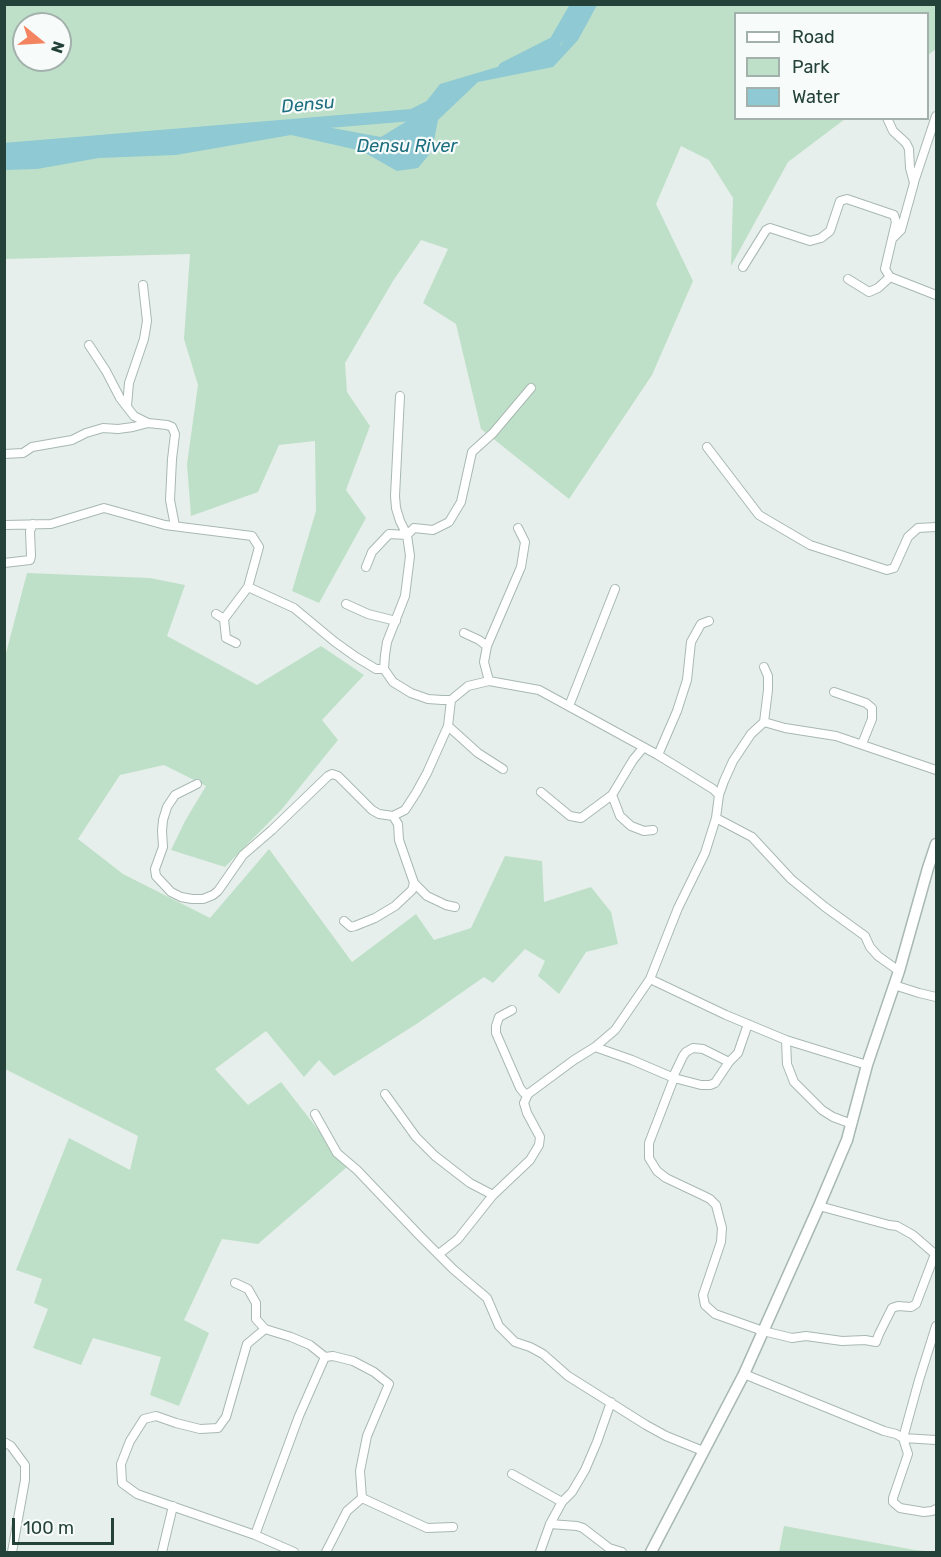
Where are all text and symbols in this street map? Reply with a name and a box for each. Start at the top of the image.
north arrow [12,12,72,72]
legend [734,12,929,120]
text: Road [792,26,835,48]
text: N [47,39,69,56]
text: Park [792,56,829,78]
text: Water [792,86,840,108]
water label: Densu [280,92,336,118]
water label: Densu River [357,136,457,158]
scale bar [15,1506,117,1544]
text: 100 m [23,1517,74,1539]

